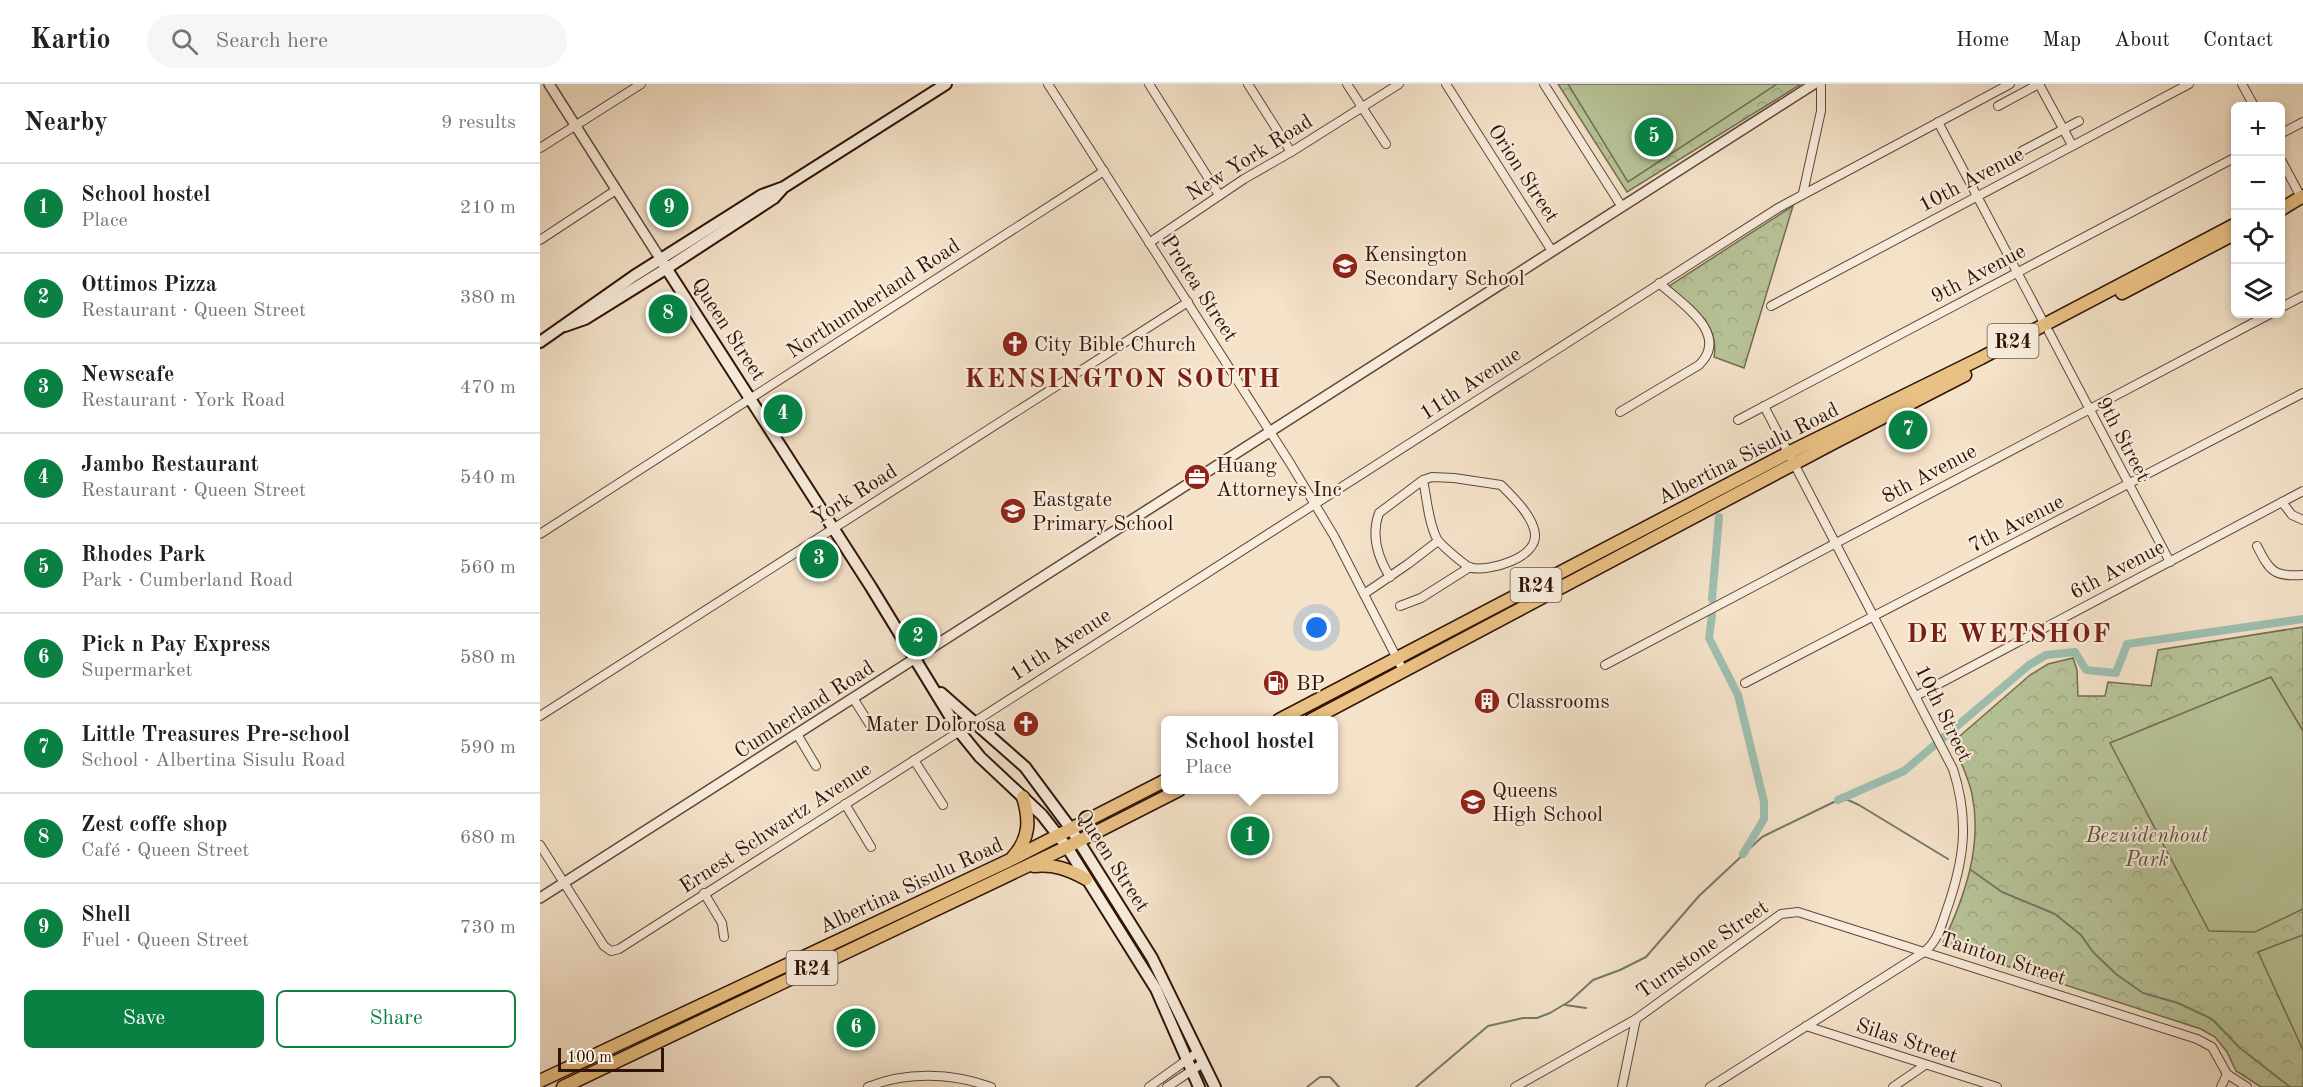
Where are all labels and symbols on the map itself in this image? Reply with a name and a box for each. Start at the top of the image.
street label: New York Road [1183,111,1317,205]
pin: 5 [1634,115,1674,160]
street label: Orion Street [1483,121,1562,227]
street label: 10th Avenue [1916,144,2028,217]
pin: 9 [650,186,688,230]
street label: Protea Street [1157,232,1241,346]
street label: Northumberland Road [783,235,964,363]
street label: 9th Avenue [1928,241,2029,308]
place label: Kensington Secondary School [1364,245,1525,290]
school or university icon: Kensington Secondary School [1330,251,1360,281]
street label: Queen Street [687,275,769,385]
pin: 8 [648,292,688,336]
road number: R24 [1988,324,2038,358]
church icon: City Bible Church [1000,329,1030,359]
place label: City Bible Church [1034,335,1196,356]
street label: 11th Avenue [1417,344,1525,425]
district label: KENSINGTON SOUTH [964,366,1282,393]
pin: 4 [764,392,802,436]
street label: 9th Street [2092,394,2154,485]
street label: Albertina Sisulu Road [1655,400,1843,509]
pin: 7 [1888,408,1928,452]
street label: 8th Avenue [1879,441,1980,508]
place label: Huang Attorneys Inc [1216,456,1342,501]
street label: York Road [808,461,901,530]
office icon: Huang Attorneys Inc [1182,462,1212,492]
place label: Eastgate Primary School [1032,490,1174,535]
street label: 7th Avenue [1966,491,2068,557]
school or university icon: Eastgate Primary School [998,496,1028,526]
pin: 3 [800,536,838,582]
street label: 6th Avenue [2067,537,2168,604]
road number: R24 [1510,568,1562,602]
street label: 11th Avenue [1007,605,1115,686]
your location [1302,613,1331,642]
pin: 2 [898,614,938,660]
district label: DE WETSHOF [1906,621,2112,648]
street label: Cumberland Road [731,657,878,763]
street label: 10th Street [1910,662,1975,765]
fuel station icon: BP [1261,668,1291,698]
place label: BP [1296,674,1325,695]
building icon: Classrooms [1472,686,1502,716]
place label: Classrooms [1506,692,1610,713]
church icon: Mater Dolorosa [1011,709,1041,739]
place label: Mater Dolorosa [865,715,1006,736]
street label: Ernest Schwartz Avenue [676,758,875,898]
place label: Queens High School [1492,781,1603,826]
school or university icon: Queens High School [1458,787,1488,817]
street label: Queen Street [1071,806,1153,916]
pin: 1 [1230,814,1270,858]
park label: Bezuidenhout Park [2085,826,2208,871]
street label: Albertina Sisulu Road [817,835,1007,938]
street label: Turnstone Street [1633,897,1773,1003]
street label: Tainton Street [1937,929,2069,990]
road number: R24 [786,951,838,985]
pin: 6 [836,1006,876,1050]
street label: Silas Street [1853,1015,1960,1068]
scale bar [558,1045,664,1072]

